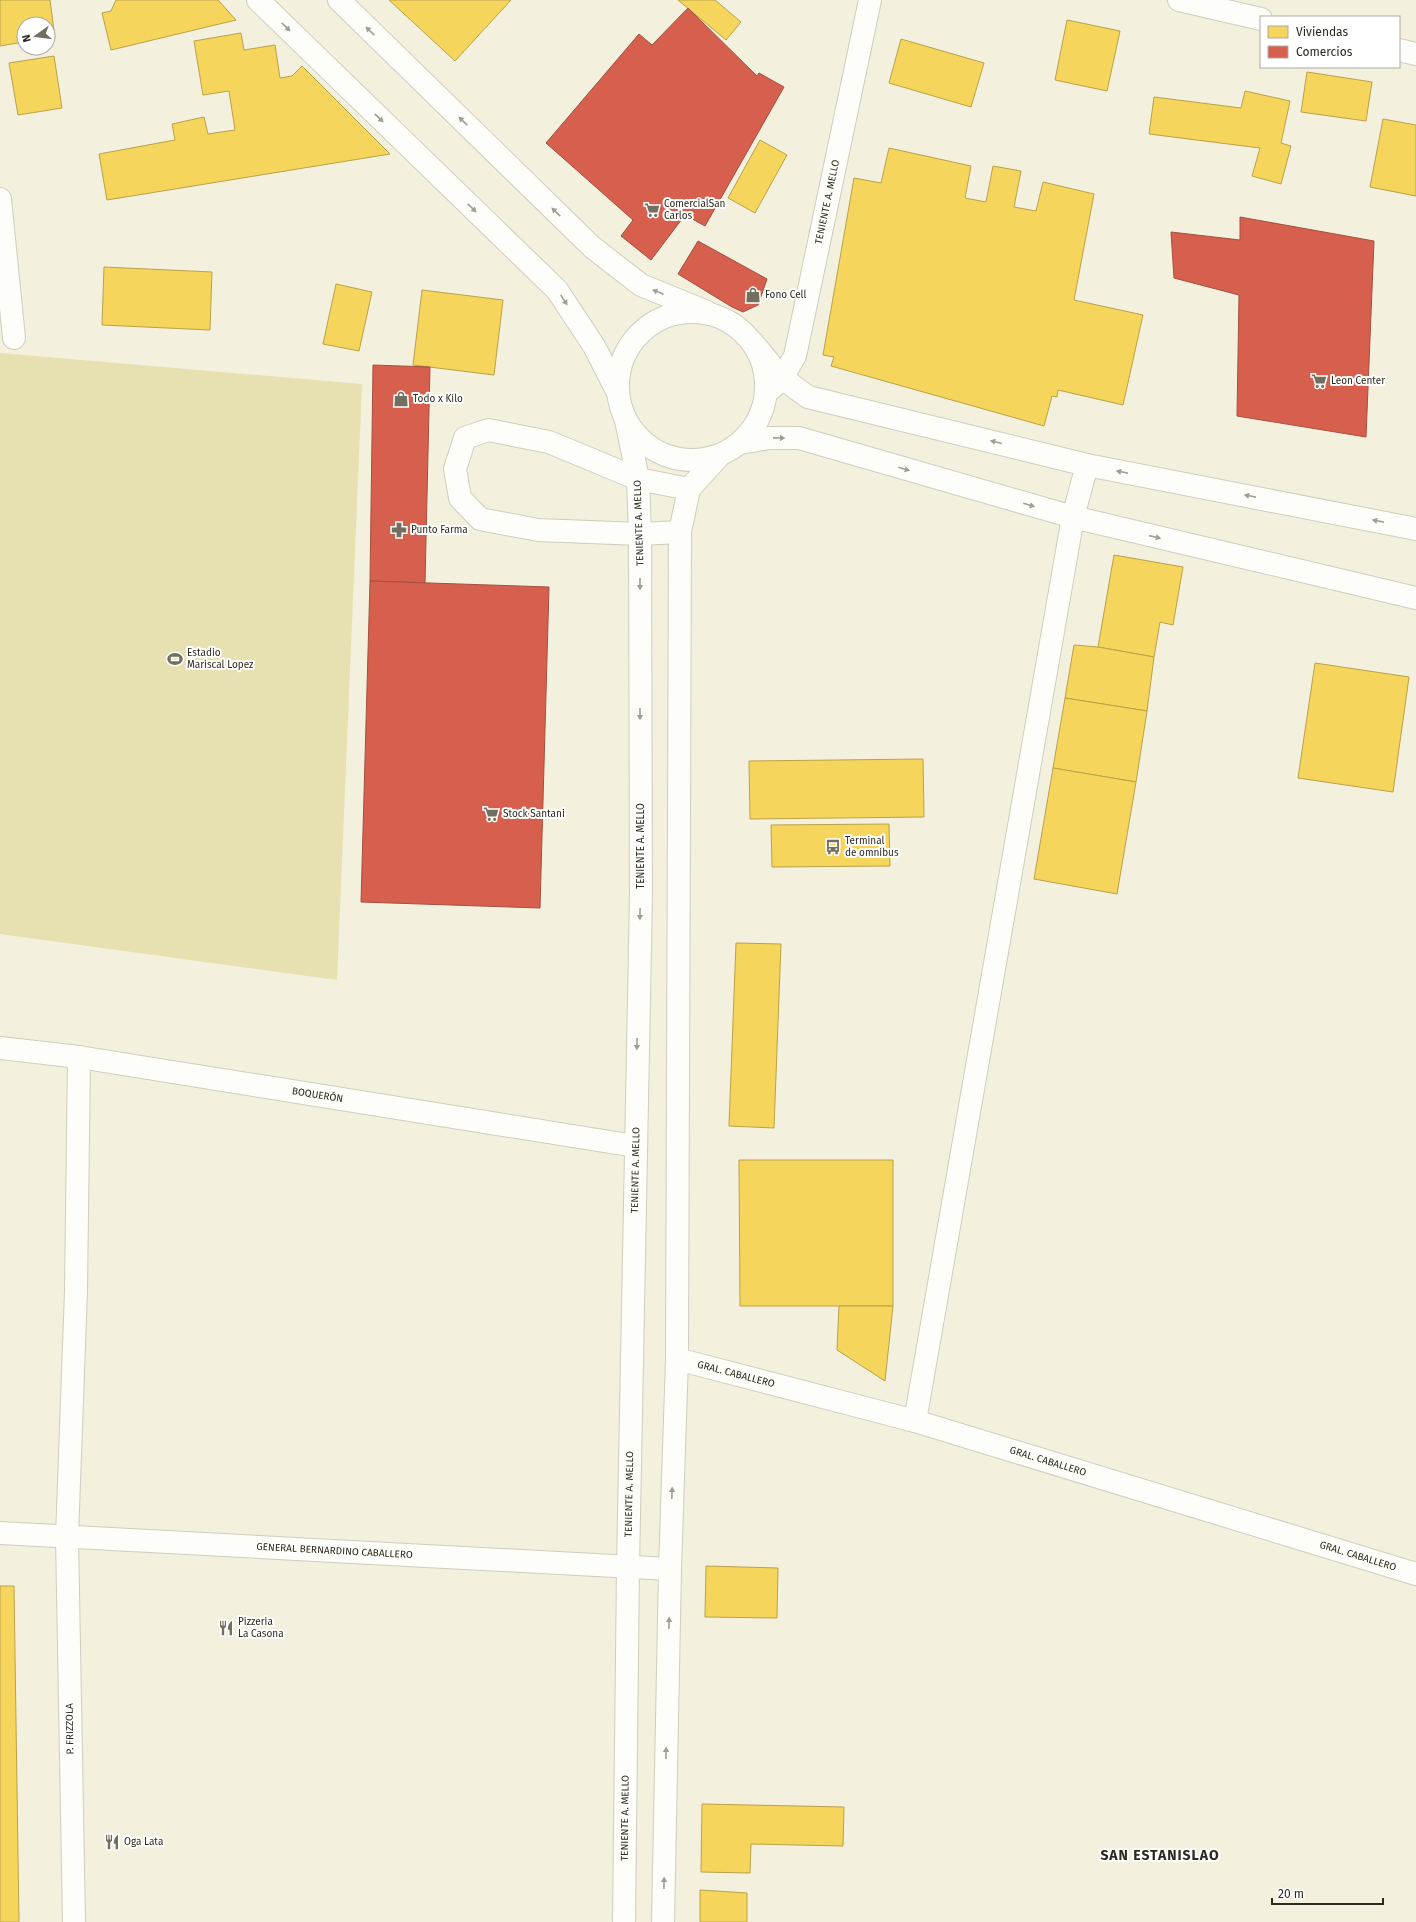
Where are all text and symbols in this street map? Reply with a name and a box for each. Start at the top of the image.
north arrow [16,16,56,56]
legend [1260,16,1400,68]
one-way arrow [281,22,291,32]
text: Viviendas [1296,25,1349,39]
one-way arrow [365,26,375,35]
text: N [20,33,34,43]
text: Comercios [1296,45,1353,59]
one-way arrow [374,113,384,122]
one-way arrow [458,116,468,126]
street label: TENIENTE A. MELLO [813,159,842,245]
place label: ComercialSan Carlos [664,198,725,222]
supermarket icon: ComercialSan Carlos [643,201,661,219]
one-way arrow [467,203,477,213]
one-way arrow [551,207,561,217]
shop icon: Fono Cell [744,286,762,304]
one-way arrow [651,288,663,294]
place label: Fono Cell [765,289,807,301]
one-way arrow [560,295,568,305]
supermarket icon: Leon Center [1310,372,1328,390]
place label: Leon Center [1331,375,1385,387]
shop icon: Todo x Kilo [392,390,410,408]
place label: Todo x Kilo [413,393,463,405]
one-way arrow [773,435,786,441]
one-way arrow [990,439,1002,445]
one-way arrow [899,466,911,472]
one-way arrow [1116,468,1129,474]
street label: TENIENTE A. MELLO [631,480,646,566]
one-way arrow [1244,493,1256,499]
one-way arrow [1023,502,1035,508]
one-way arrow [1372,518,1384,524]
pharmacy icon: Punto Farma [390,521,408,539]
place label: Punto Farma [411,524,468,536]
one-way arrow [1149,534,1161,540]
one-way arrow [637,578,643,591]
place label: Estadio Mariscal Lopez [187,647,254,671]
sports icon: Estadio Mariscal Lopez [166,650,184,668]
one-way arrow [637,708,643,721]
street label: TENIENTE A. MELLO [635,803,647,889]
supermarket icon: Stock Santani [482,805,500,823]
place label: Stock Santani [503,808,565,820]
place label: Terminal de omnibus [845,835,899,859]
bus stop icon: Terminal de omnibus [824,838,842,856]
one-way arrow [637,908,643,921]
one-way arrow [634,1038,640,1051]
street label: BOQUERÓN [291,1085,344,1105]
street label: TENIENTE A. MELLO [629,1127,642,1213]
street label: GRAL. CABALLERO [696,1359,776,1390]
street label: GRAL. CABALLERO [1008,1444,1088,1479]
street label: TENIENTE A. MELLO [623,1451,636,1537]
one-way arrow [669,1487,676,1499]
street label: GRAL. CABALLERO [1318,1539,1398,1574]
street label: GENERAL BERNARDINO CABALLERO [256,1541,413,1561]
place label: Pizzeria La Casona [238,1616,284,1640]
one-way arrow [666,1616,672,1629]
restaurant icon: Pizzeria La Casona [217,1619,235,1637]
street label: P. FRIZZOLA [64,1703,76,1755]
one-way arrow [663,1747,670,1759]
street label: TENIENTE A. MELLO [619,1775,632,1861]
restaurant icon: Oga Lata [103,1833,121,1851]
place label: Oga Lata [124,1836,163,1848]
district label: SAN ESTANISLAO [1100,1847,1220,1864]
one-way arrow [661,1876,667,1889]
scale bar [1272,1880,1383,1906]
text: 20 m [1278,1887,1304,1901]

